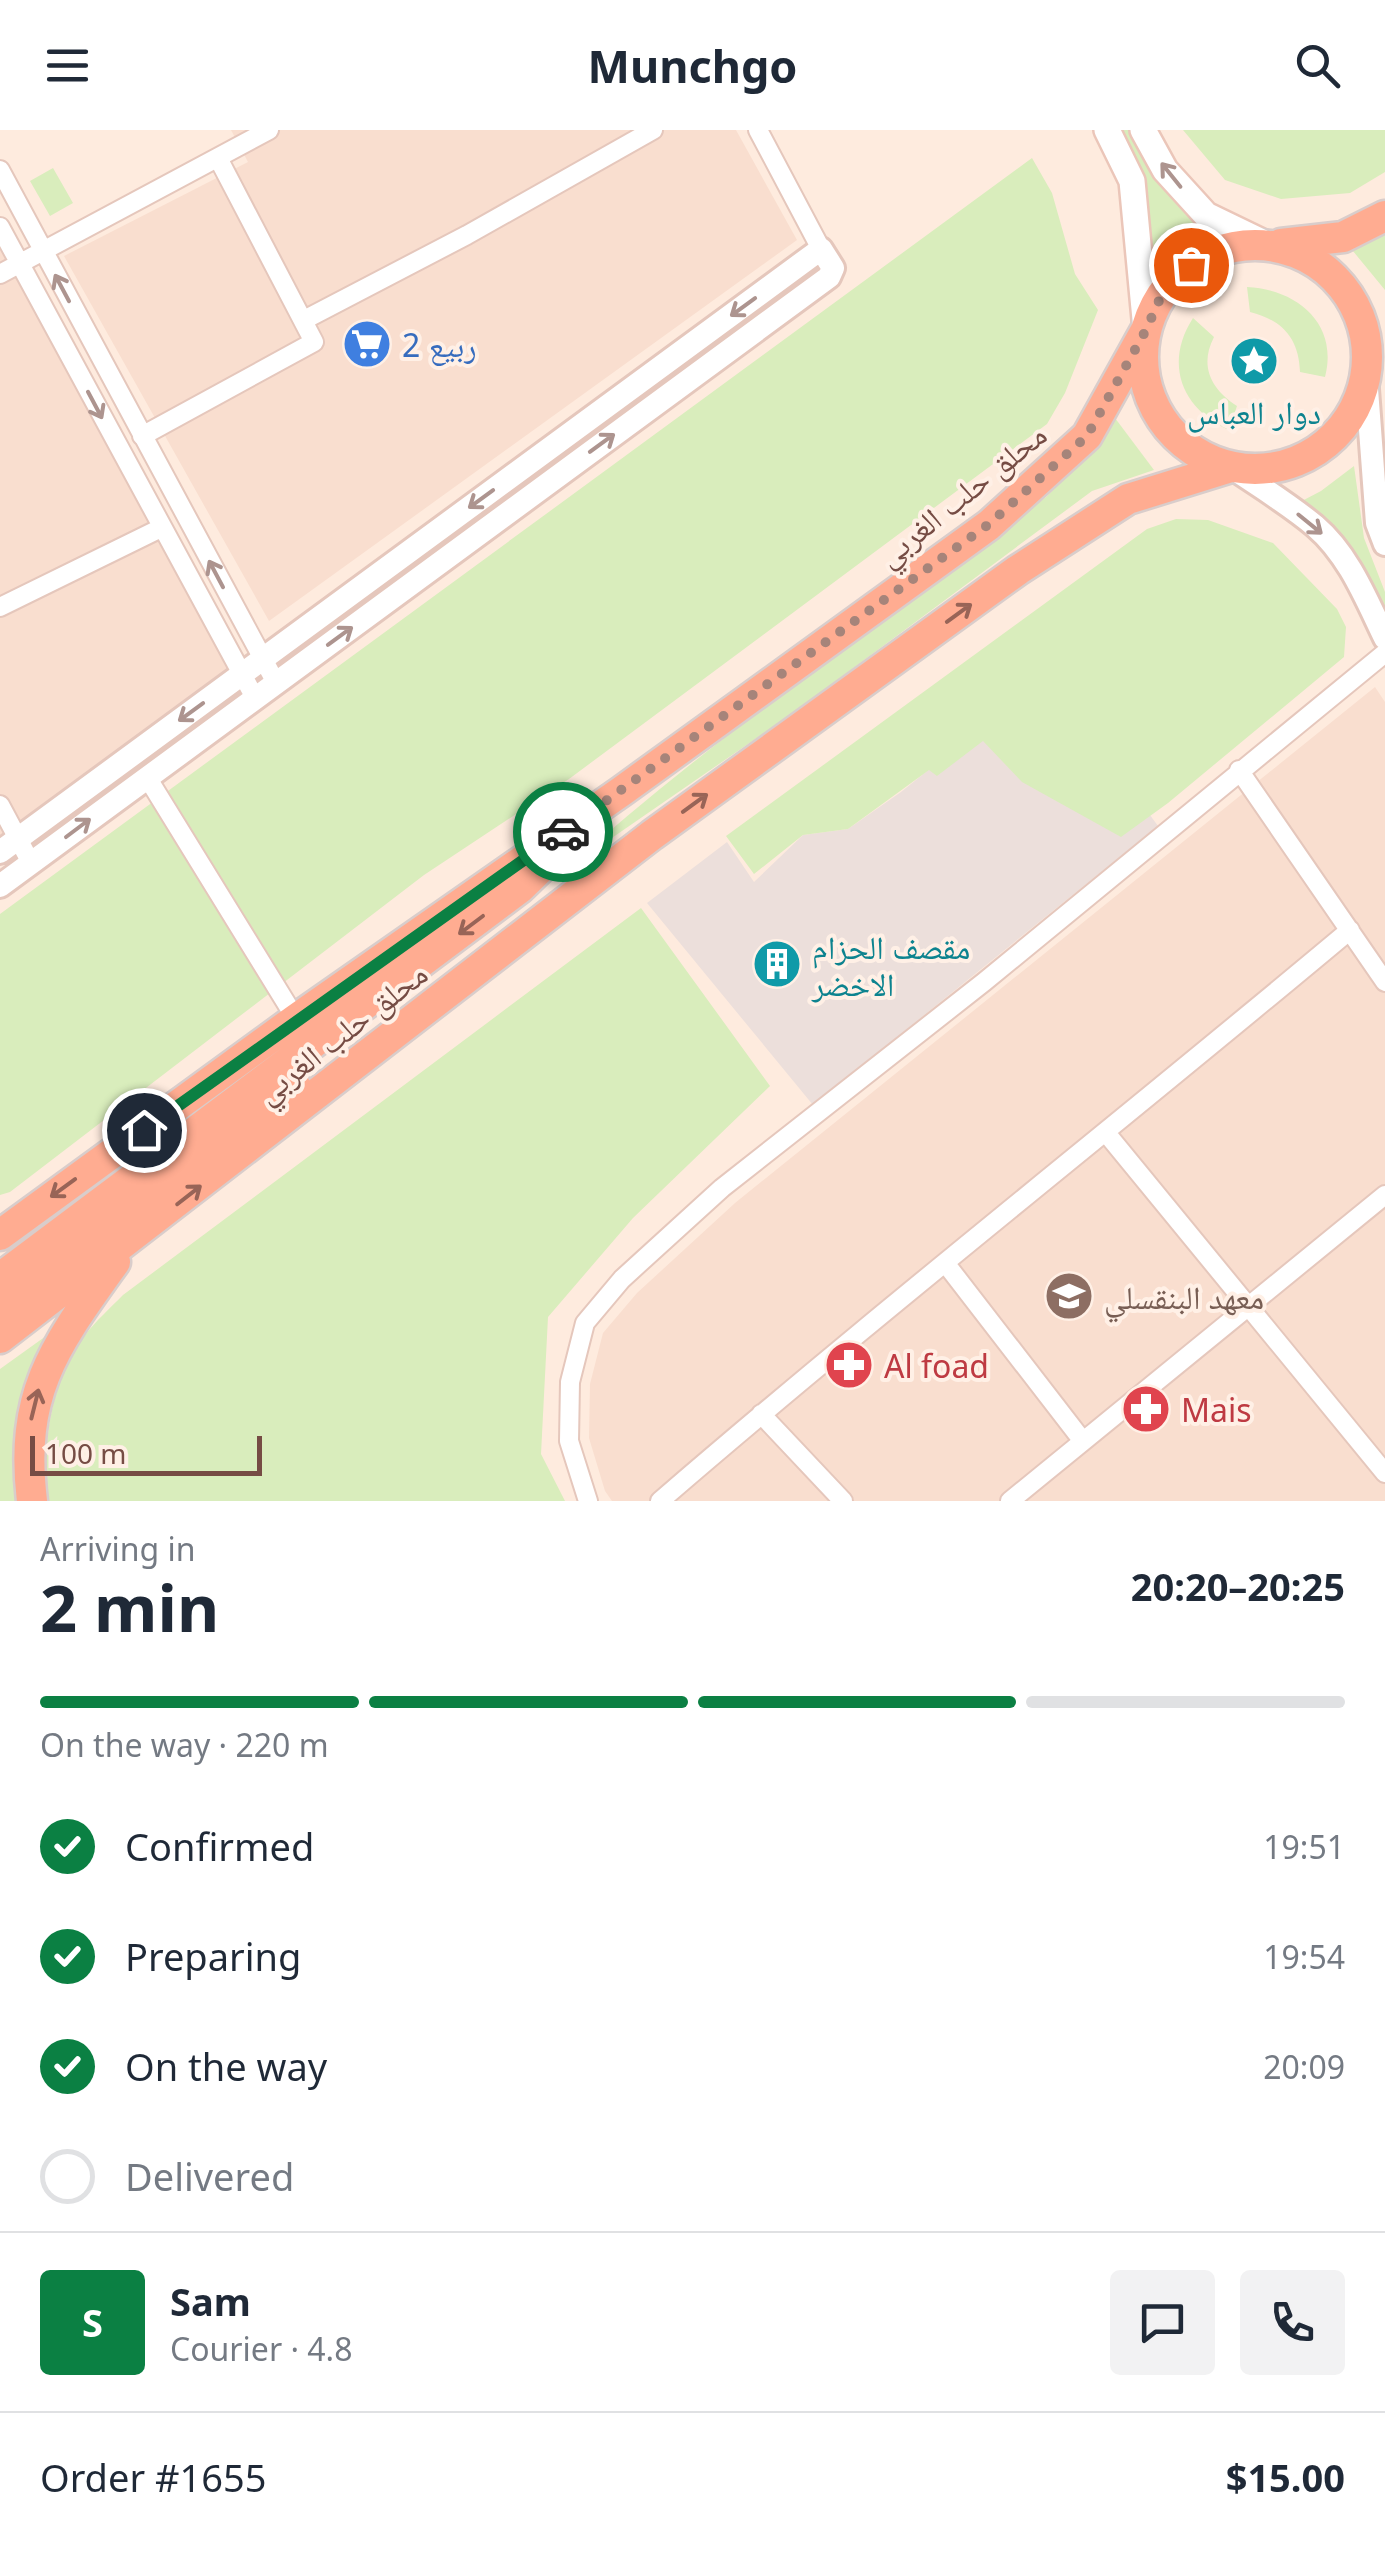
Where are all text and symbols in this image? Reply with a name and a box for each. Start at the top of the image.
text: Munchgo [588,35,797,96]
icon: menu [40,38,95,93]
icon: search [1290,38,1345,93]
one-way arrow [1160,162,1182,188]
pin [1149,223,1234,308]
icon: bag [1164,238,1219,293]
one-way arrow [52,273,71,303]
one-way arrow [730,296,757,317]
supermarket icon: ربيع 2 [341,318,393,370]
place label: ربيع 2 [402,323,477,366]
place icon: دوار العباس [1228,335,1280,387]
one-way arrow [86,390,105,420]
place label: دوار العباس [1187,390,1321,433]
street label: محلق حلب الغربي [867,412,1058,580]
one-way arrow [588,433,615,454]
one-way arrow [468,488,495,509]
one-way arrow [1297,513,1323,535]
one-way arrow [205,560,225,590]
one-way arrow [944,602,972,623]
one-way arrow [326,625,353,646]
one-way arrow [178,702,205,723]
courier [513,782,613,882]
one-way arrow [681,793,708,814]
icon: car [536,805,591,860]
one-way arrow [64,818,91,839]
one-way arrow [458,915,485,936]
place label: مقصف الحزام الاخضر [811,925,970,1005]
building icon: مقصف الحزام الاخضر [751,938,803,990]
street label: محلق حلب الغربي [246,951,439,1117]
pin [102,1088,187,1173]
icon: home [117,1103,172,1158]
one-way arrow [49,1177,77,1198]
one-way arrow [175,1185,202,1206]
school or university icon: معهد البنقسلي [1043,1270,1095,1322]
place label: معهد البنقسلي [1104,1275,1264,1323]
pharmacy icon: Al foad [823,1339,875,1391]
place label: Al foad [884,1344,989,1387]
pharmacy icon: Mais [1120,1383,1172,1435]
place label: Mais [1181,1388,1252,1431]
one-way arrow [27,1389,45,1421]
scale bar [30,1431,262,1476]
text: 100 m [45,1434,127,1472]
text: Arriving in [40,1527,195,1570]
text: 20:20–20:25 [1131,1560,1345,1612]
text: 2 min [40,1563,219,1651]
text: On the way · 220 m [40,1723,329,1766]
icon: check [40,1819,95,1874]
text: Confirmed [125,1820,314,1872]
text: 19:51 [1263,1825,1345,1868]
icon: check [40,1929,95,1984]
text: Preparing [125,1930,301,1982]
text: 19:54 [1263,1935,1345,1978]
icon: check [40,2039,95,2094]
text: On the way [125,2040,327,2092]
text: 20:09 [1263,2045,1345,2088]
text: Delivered [125,2150,294,2202]
button: chat [1110,2270,1215,2375]
button: phone [1240,2270,1345,2375]
text: Sam [170,2275,251,2327]
text: S [82,2296,103,2348]
text: Courier · 4.8 [170,2327,353,2370]
text: Order #1655 [40,2451,266,2503]
text: $15.00 [1226,2451,1345,2503]

